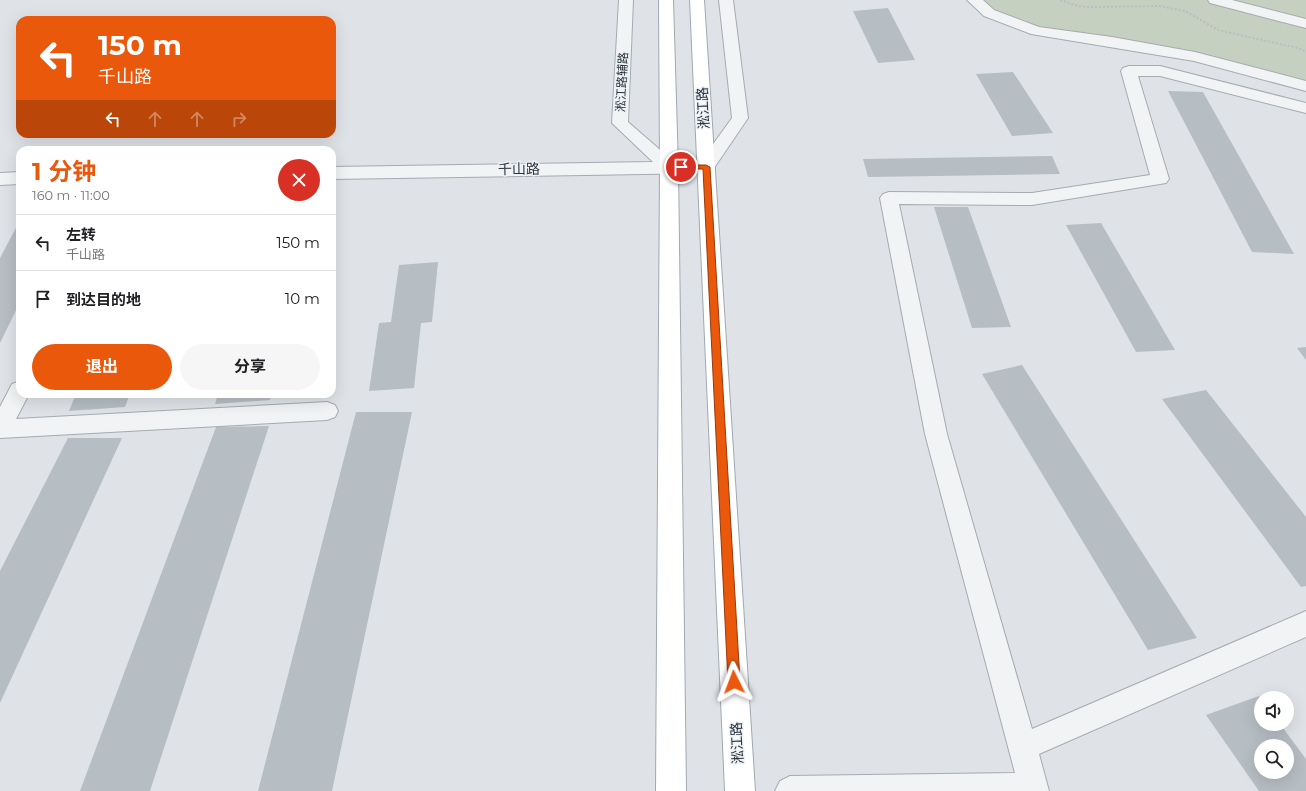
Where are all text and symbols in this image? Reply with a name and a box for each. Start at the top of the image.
text: 150 m [98,28,182,62]
icon: left [32,32,84,84]
street label: 淞江路辅路 [612,52,631,112]
text: 千山路 [98,66,152,88]
street label: 淞江路 [693,87,713,129]
icon: left [102,108,124,130]
icon: ahead [144,108,166,130]
icon: ahead [186,108,208,130]
icon: right [228,108,250,130]
pin [664,150,698,184]
icon: arrive [670,156,692,178]
text: 1 分钟 [32,157,96,186]
button: close [278,159,320,201]
street label: 千山路 [498,160,540,178]
text: 160 m · 11:00 [32,187,110,203]
text: 左转 [66,225,96,244]
icon: left [32,232,54,254]
text: 150 m [276,233,320,252]
text: 千山路 [66,246,105,262]
icon: arrive [32,288,54,310]
text: 10 m [285,289,320,308]
text: 到达目的地 [66,290,141,309]
button: 退出 [32,344,172,390]
button: 分享 [180,344,320,390]
position arrow [713,661,755,703]
map controls [1254,691,1294,779]
button: sound [1254,691,1294,731]
street label: 淞江路 [727,722,747,764]
button: search [1254,739,1294,779]

